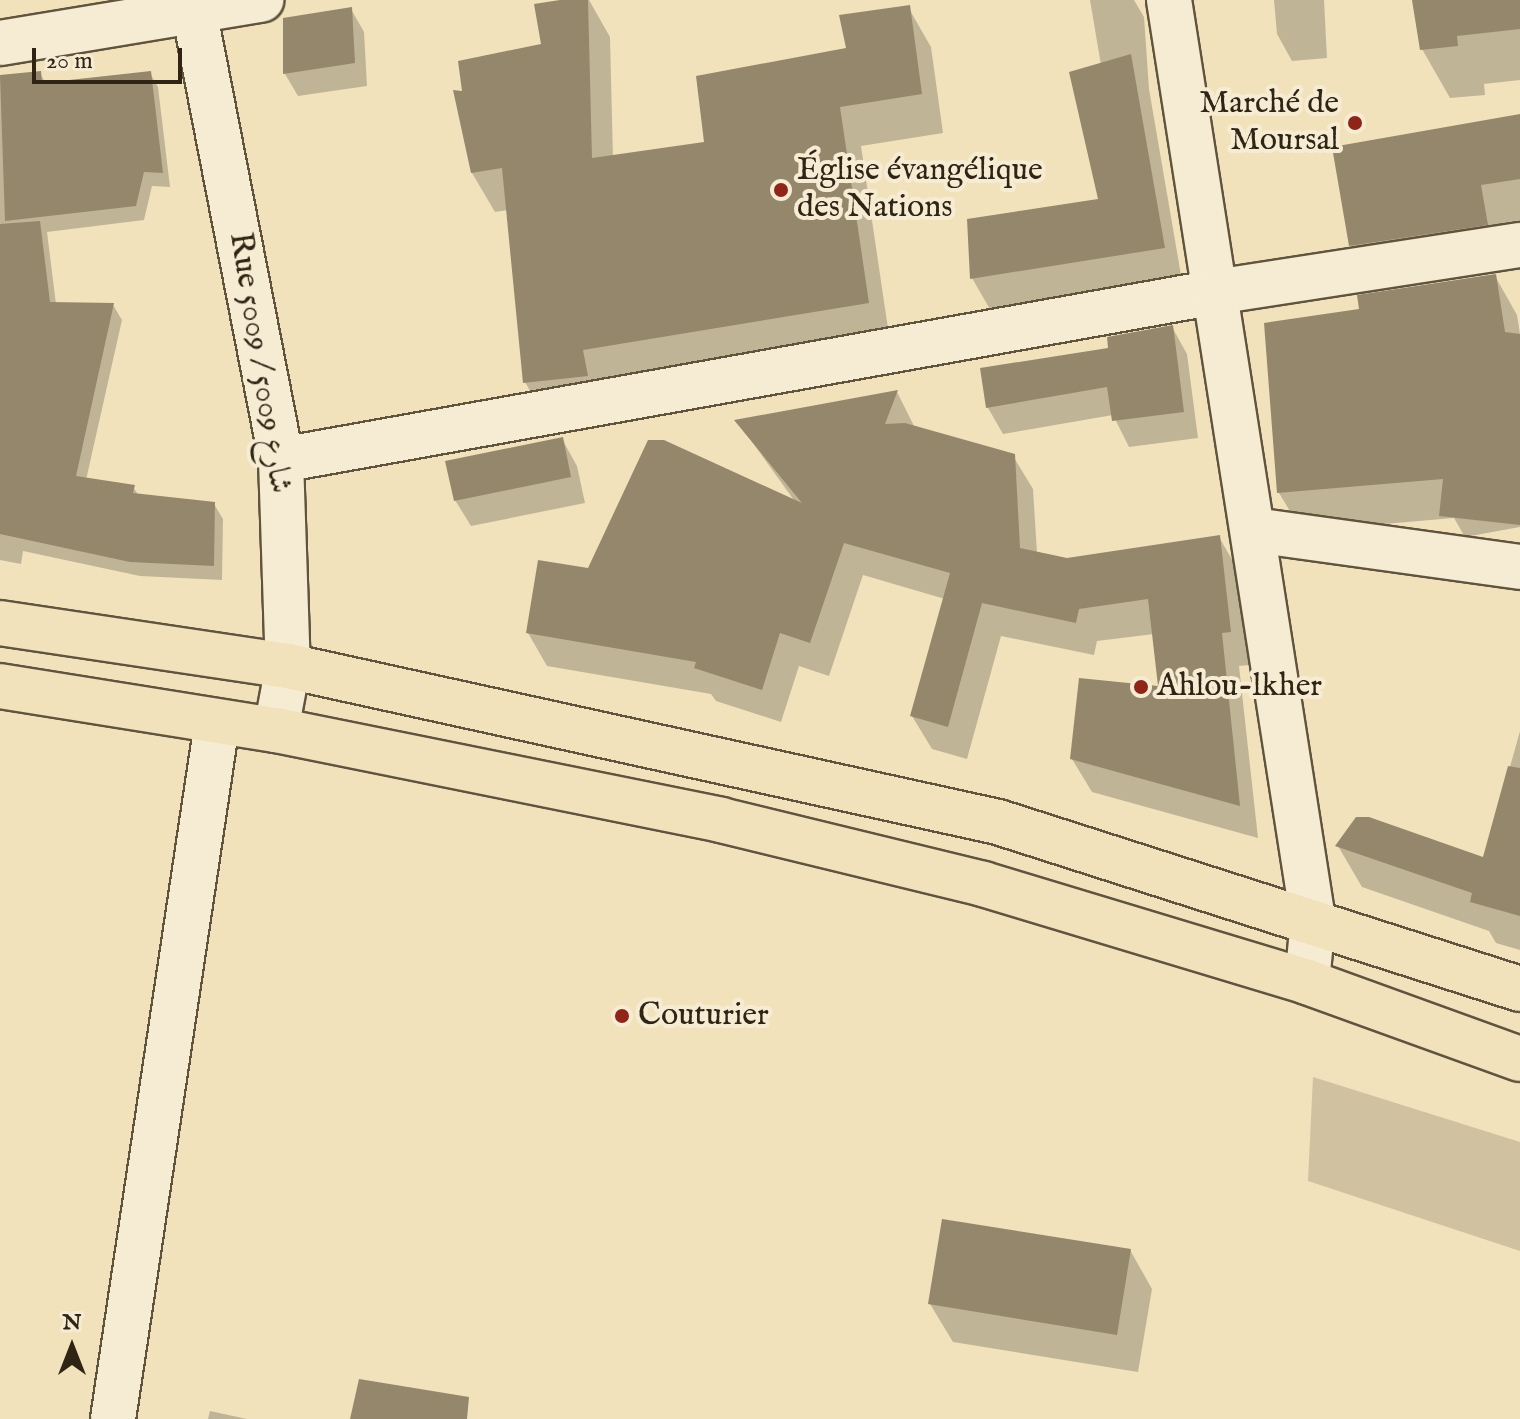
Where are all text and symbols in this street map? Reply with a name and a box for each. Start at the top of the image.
scale bar [36,32,186,82]
text: 20 m [46,46,93,77]
place label: Marché de Moursal [1199,86,1339,161]
marker: Marché de Moursal [1346,114,1364,132]
place label: Église évangélique des Nations [797,153,1043,228]
marker: Église évangélique des Nations [772,181,790,199]
street label: Rue 5009 / شارع 5009 [219,230,299,496]
place label: Ahlou-lkher [1157,668,1322,706]
marker: Ahlou-lkher [1132,678,1150,696]
place label: Couturier [638,997,769,1035]
marker: Couturier [613,1007,631,1025]
north arrow [32,1307,112,1387]
text: N [62,1309,82,1337]

